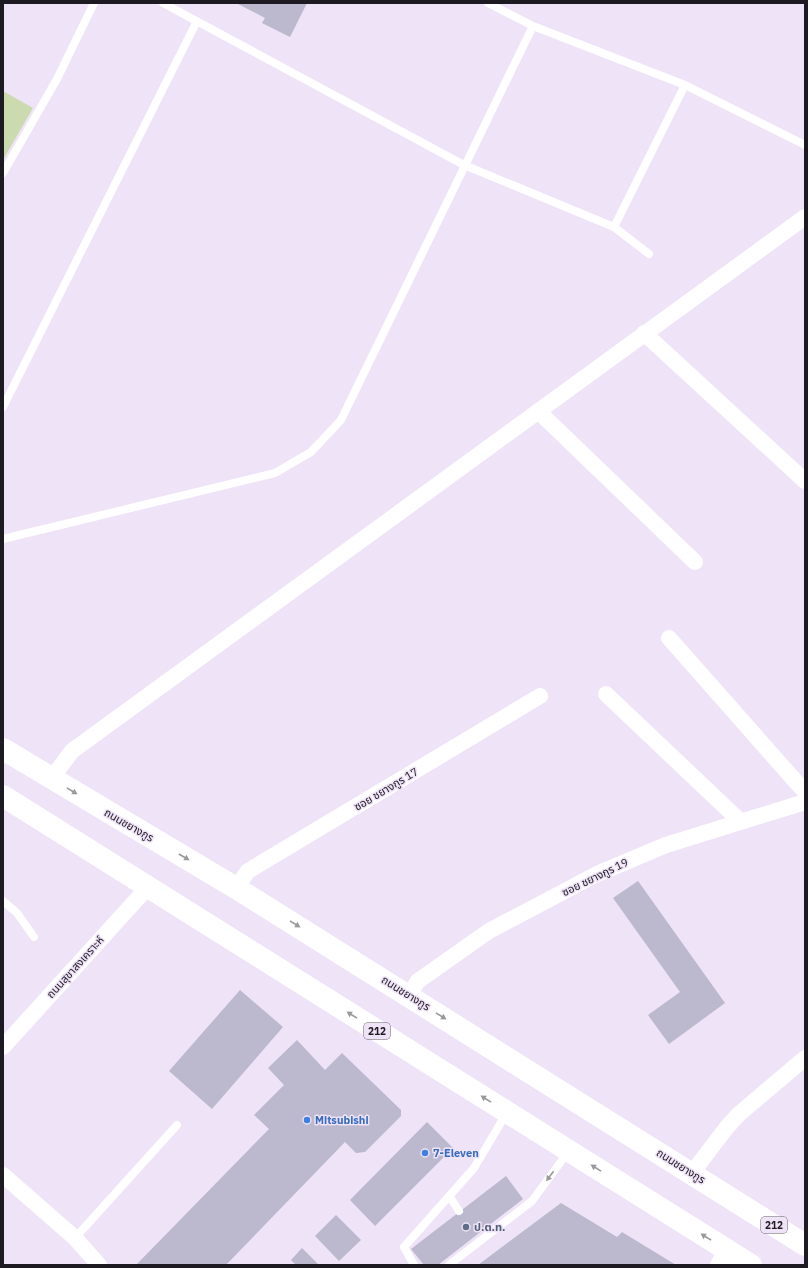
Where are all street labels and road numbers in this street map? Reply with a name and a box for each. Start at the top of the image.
street label: ซอย ชยางกูร 17 [351,764,421,814]
street label: ถนนชยางกูร [102,805,156,845]
street label: ซอย ชยางกูร 19 [559,855,631,899]
street label: ถนนสุขาสงเคราะห์ [43,933,107,1001]
street label: ถนนชยางกูร [379,972,433,1014]
road number: 212 [364,1023,390,1039]
street label: ถนนชยางกูร [654,1145,708,1187]
road number: 212 [761,1217,787,1233]

